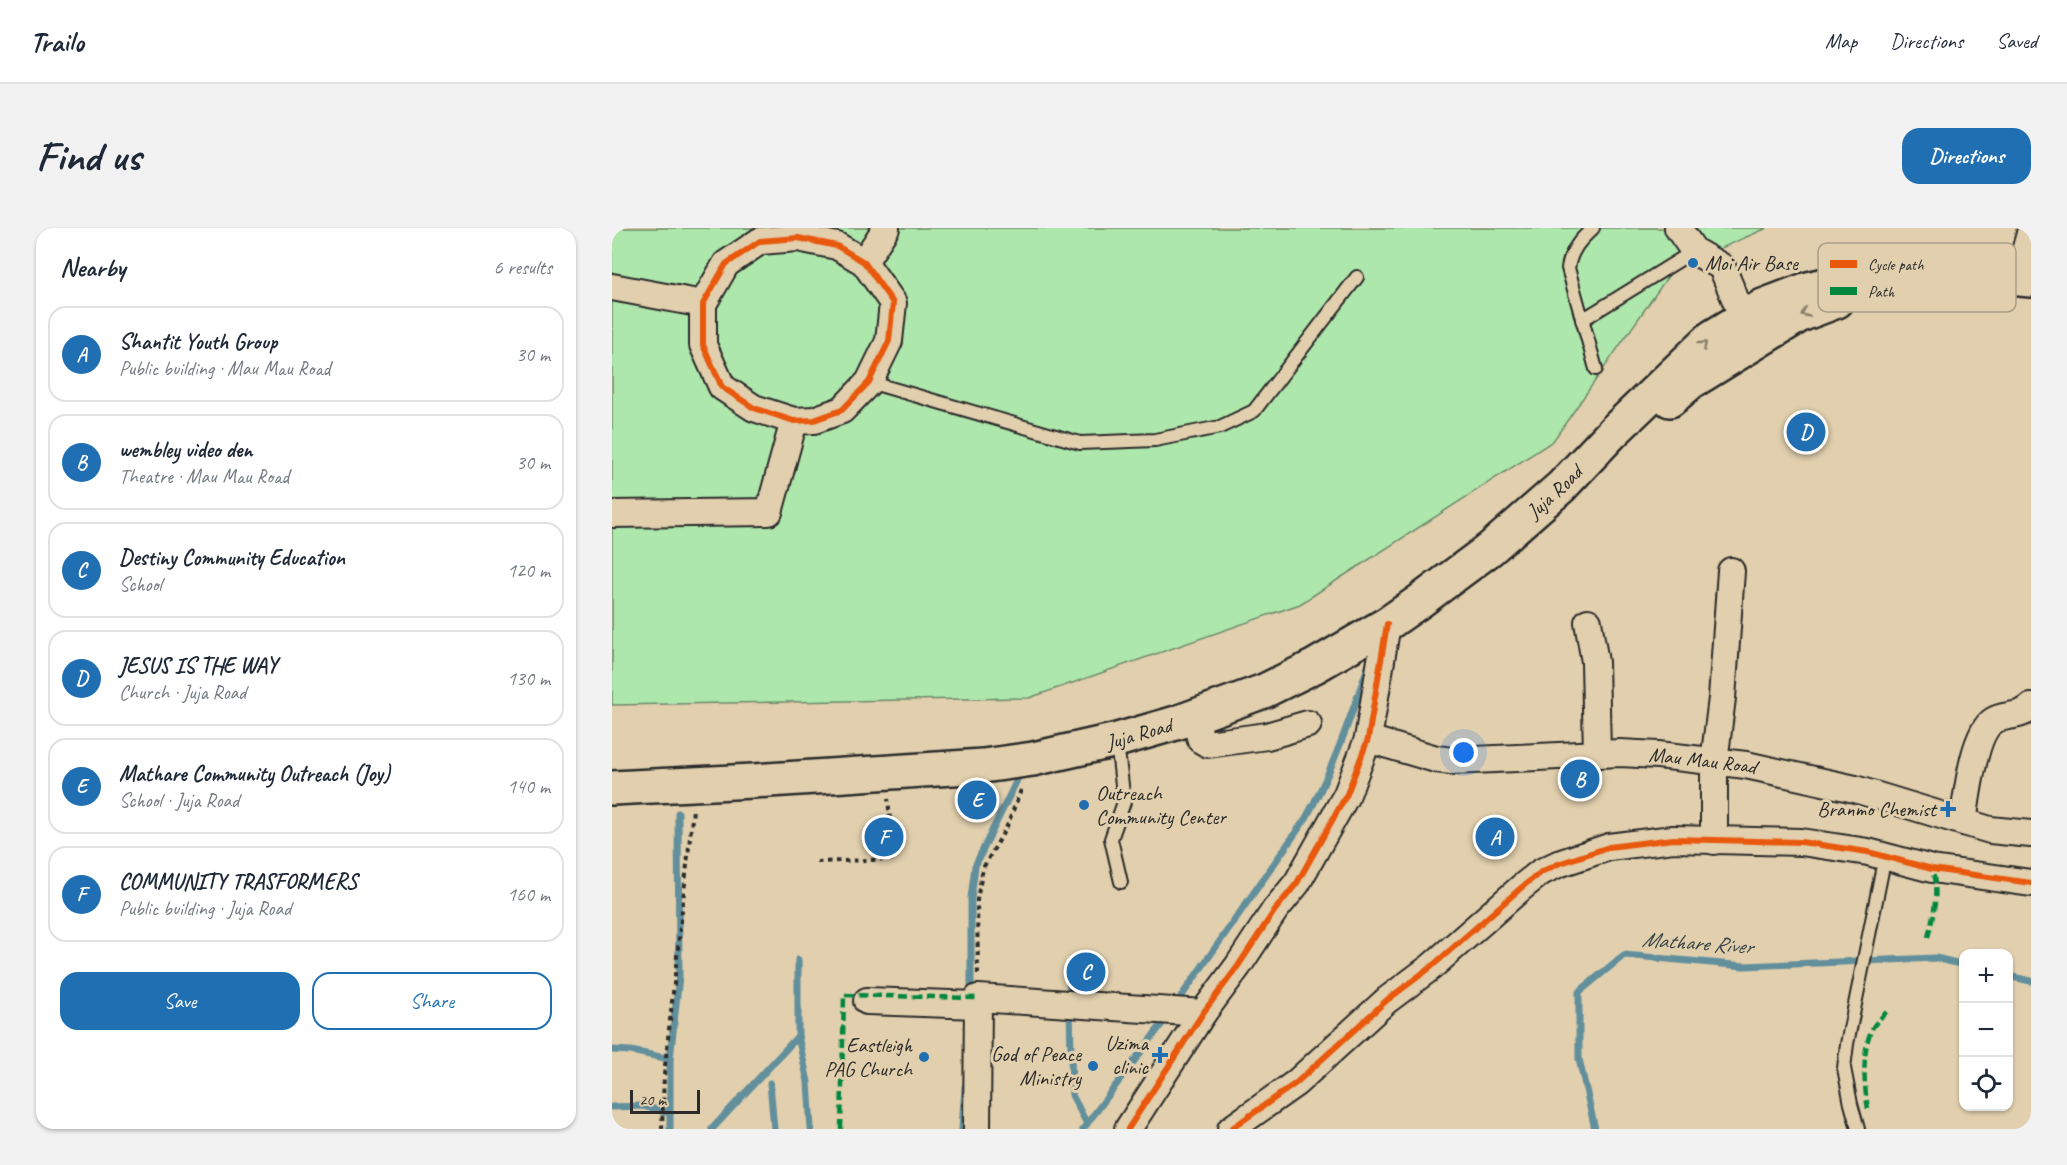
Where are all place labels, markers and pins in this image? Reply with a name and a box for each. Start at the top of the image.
place label: Moi Air Base [1705,250,1799,276]
marker: Moi Air Base [1686,256,1700,270]
pin: D [1786,410,1826,454]
pin: B [1560,756,1600,802]
pin: E [958,778,997,822]
place label: Outreach Community Center [1096,780,1227,830]
place label: Branmo Chemist [1817,796,1938,822]
marker: Outreach Community Center [1077,798,1091,812]
marker: Branmo Chemist [1941,802,1955,816]
pin: F [864,814,904,860]
pin: A [1476,814,1514,860]
pin: C [1066,950,1106,994]
place label: Uzima clinic [1105,1030,1150,1080]
place label: Eastleigh PAG Church [824,1032,913,1082]
place label: God of Peace Ministry [991,1041,1083,1091]
marker: Uzima clinic [1153,1048,1167,1062]
marker: Eastleigh PAG Church [917,1050,931,1064]
marker: God of Peace Ministry [1086,1059,1100,1073]

